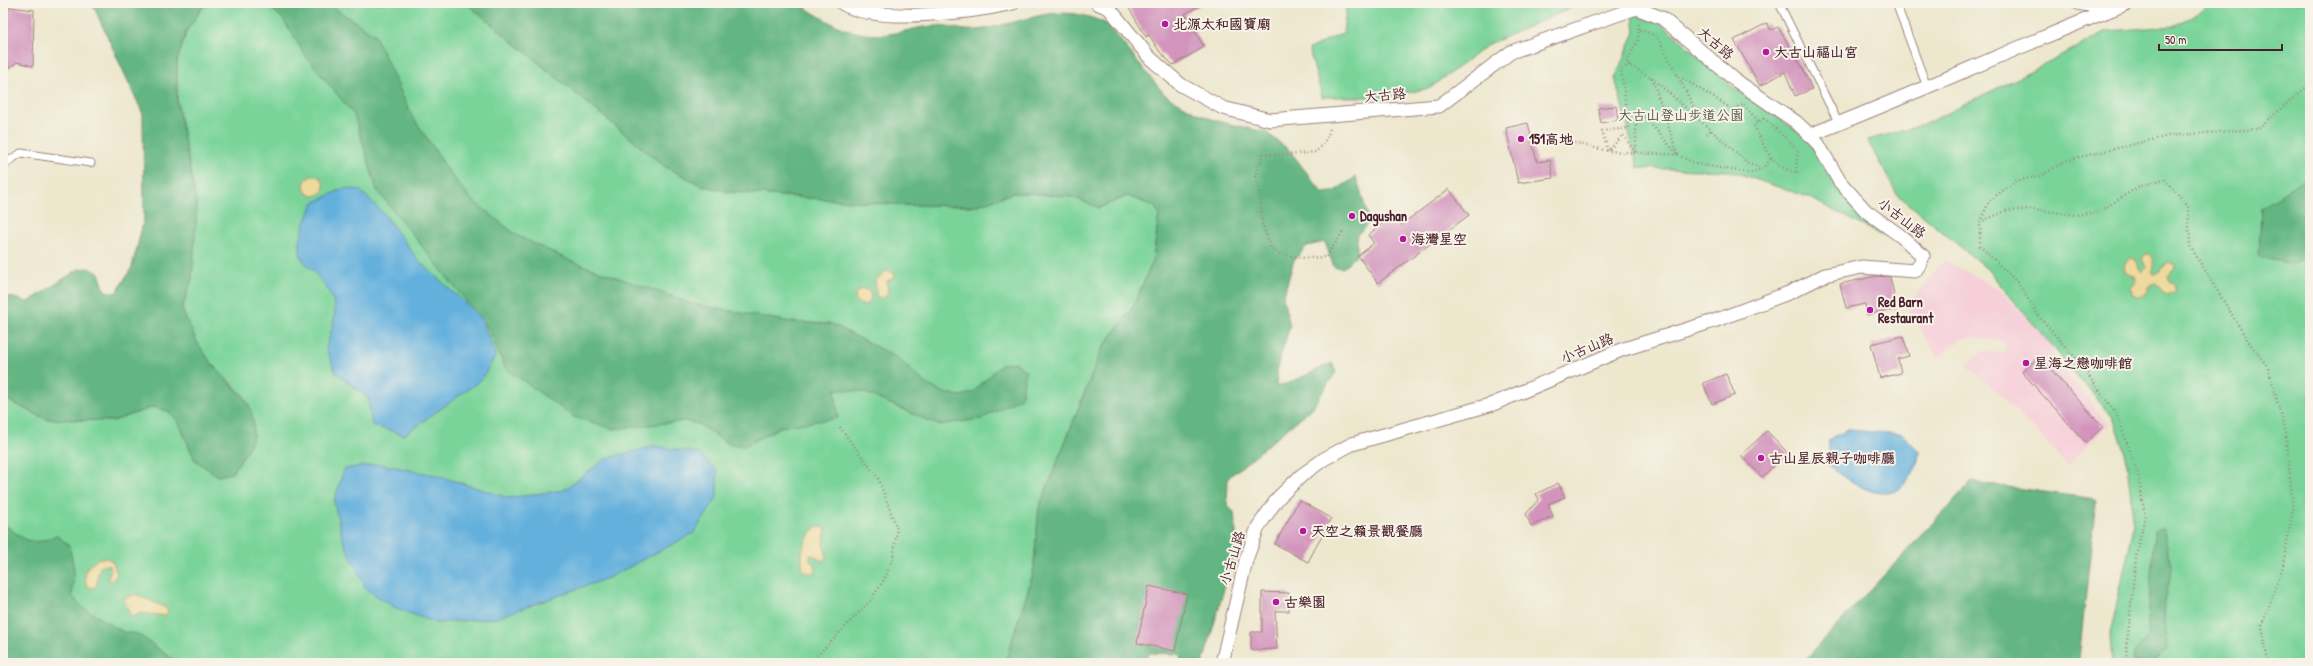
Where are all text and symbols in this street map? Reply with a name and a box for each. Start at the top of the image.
place label: 北源太和國寶廟 [1173,14,1271,33]
marker: 北源太和國寶廟 [1160,19,1170,29]
street label: 大古路 [1694,22,1738,64]
scale bar [2159,26,2282,52]
text: 50 m [2165,31,2186,48]
place label: 大古山福山宮 [1774,42,1858,61]
marker: 大古山福山宮 [1761,47,1771,57]
street label: 大古路 [1363,83,1407,106]
park label: 大古山登山步道公園 [1618,105,1744,124]
place label: 151高地 [1529,129,1573,148]
marker: 151高地 [1516,134,1526,144]
street label: 小古山路 [1874,193,1930,242]
place label: Dagushan [1360,206,1407,227]
marker: Dagushan [1347,211,1357,221]
place label: 海灣星空 [1411,229,1467,248]
marker: 海灣星空 [1398,234,1408,244]
place label: Red Barn Restaurant [1878,292,1934,327]
marker: Red Barn Restaurant [1865,305,1875,315]
street label: 小古山路 [1557,328,1616,367]
place label: 星海之戀咖啡館 [2034,353,2132,372]
marker: 星海之戀咖啡館 [2021,358,2031,368]
place label: 古山星辰親子咖啡廳 [1769,448,1895,467]
marker: 古山星辰親子咖啡廳 [1756,453,1766,463]
place label: 天空之籟景觀餐廳 [1311,521,1423,540]
marker: 天空之籟景觀餐廳 [1298,526,1308,536]
street label: 小古山路 [1214,528,1249,587]
place label: 古樂園 [1284,592,1326,611]
marker: 古樂園 [1271,597,1281,607]

